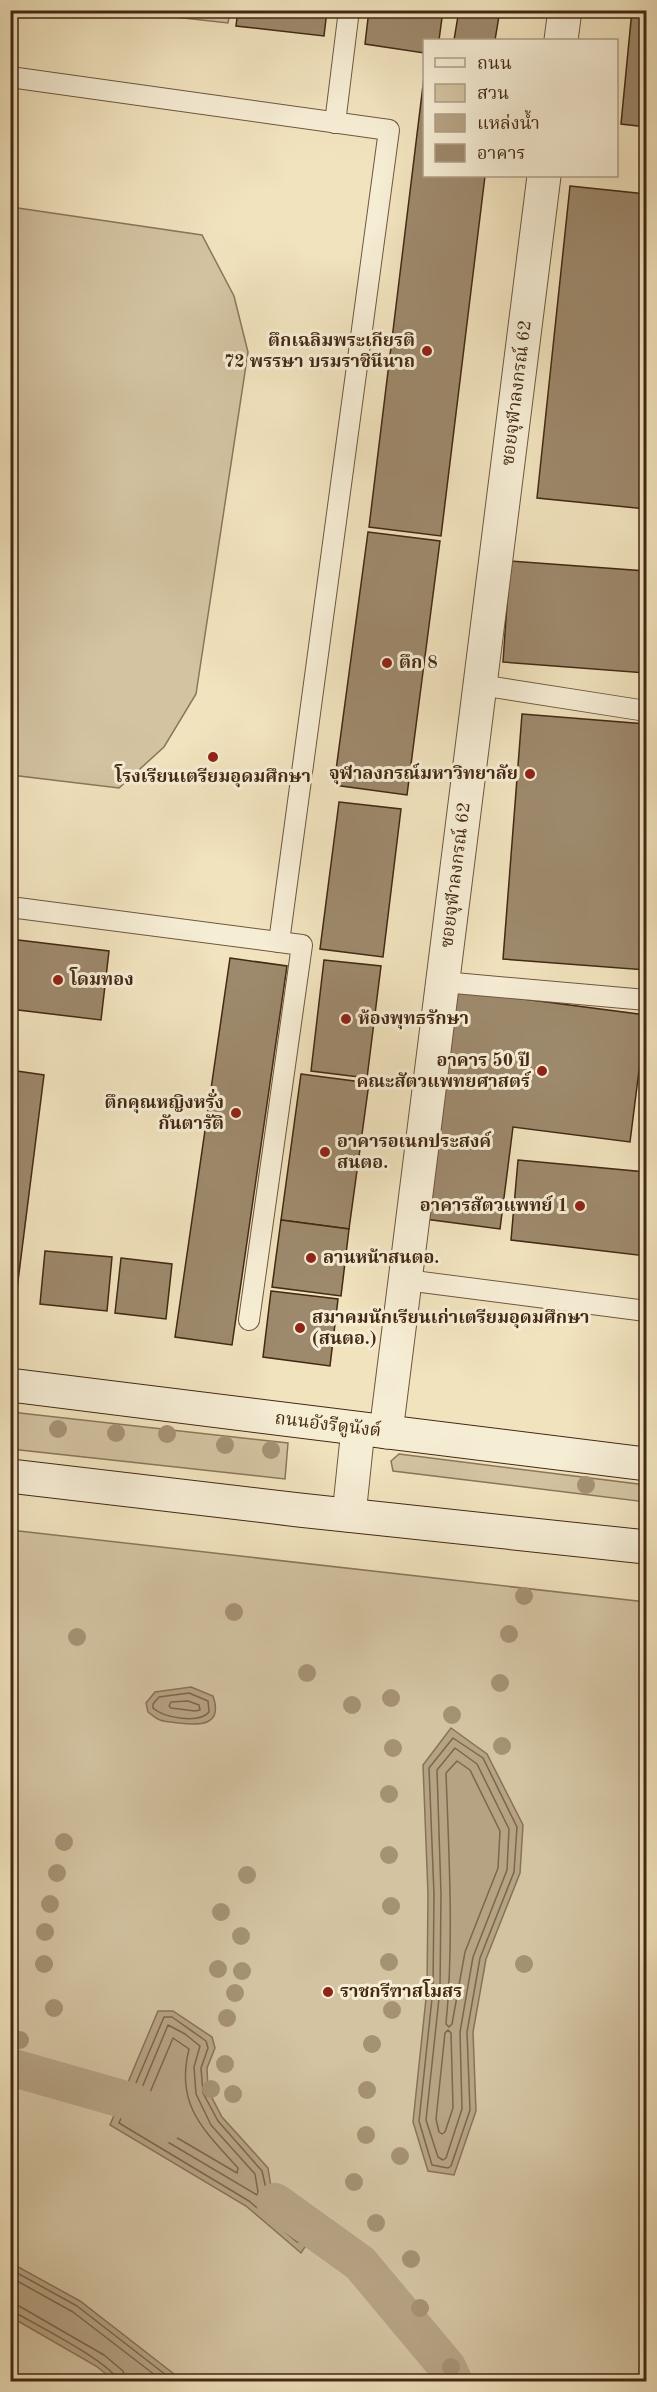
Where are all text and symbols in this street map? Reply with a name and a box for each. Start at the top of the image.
legend [423,39,618,177]
text: ถนน [477,55,512,73]
text: สวน [477,85,509,103]
text: แหล่งน้ำ [477,109,540,133]
text: อาคาร [477,145,526,163]
street label: ซอยจุฬาลงกรณ์ 62 [496,319,537,467]
place label: ตึกเฉลิมพระเกียรติ 72 พรรษา บรมราชินีนาถ [224,331,415,371]
marker: ตึกเฉลิมพระเกียรติ 72 พรรษา บรมราชินีนาถ [420,344,434,358]
place label: ตึก 8 [399,654,438,672]
marker: ตึก 8 [380,656,394,670]
marker: โรงเรียนเตรียมอุดมศึกษา [206,750,220,764]
place label: จุฬาลงกรณ์มหาวิทยาลัย [329,763,518,785]
place label: โรงเรียนเตรียมอุดมศึกษา [114,764,311,788]
marker: จุฬาลงกรณ์มหาวิทยาลัย [523,767,537,781]
street label: ซอยจุฬาลงกรณ์ 62 [435,801,476,949]
place label: โดมทอง [69,967,134,989]
marker: โดมทอง [51,973,65,987]
place label: ห้องพุทธรักษา [358,1009,469,1030]
marker: ห้องพุทธรักษา [339,1012,353,1026]
place label: อาคาร 50 ปี คณะสัตวแพทยศาสตร์ [356,1051,532,1091]
marker: อาคาร 50 ปี คณะสัตวแพทยศาสตร์ [535,1064,549,1078]
place label: ตึกคุณหญิงหรั่ง กันตารัติ [104,1088,224,1133]
marker: ตึกคุณหญิงหรั่ง กันตารัติ [229,1106,243,1120]
place label: อาคารอเนกประสงค์ สนตอ. [337,1131,492,1172]
marker: อาคารอเนกประสงค์ สนตอ. [318,1145,332,1159]
place label: อาคารสัตวแพทย์ 1 [420,1195,568,1215]
marker: อาคารสัตวแพทย์ 1 [573,1199,587,1213]
place label: ลานหน้าสนตอ. [323,1248,439,1267]
marker: ลานหน้าสนตอ. [304,1251,318,1265]
place label: สมาคมนักเรียนเก่าเตรียมอุดมศึกษา (สนตอ.) [312,1307,590,1348]
marker: สมาคมนักเรียนเก่าเตรียมอุดมศึกษา (สนตอ.) [293,1321,307,1335]
street label: ถนนอังรีดูนังต์ [274,1407,383,1441]
place label: ราชกรีฑาสโมสร [340,1979,462,2001]
marker: ราชกรีฑาสโมสร [321,1985,335,1999]

